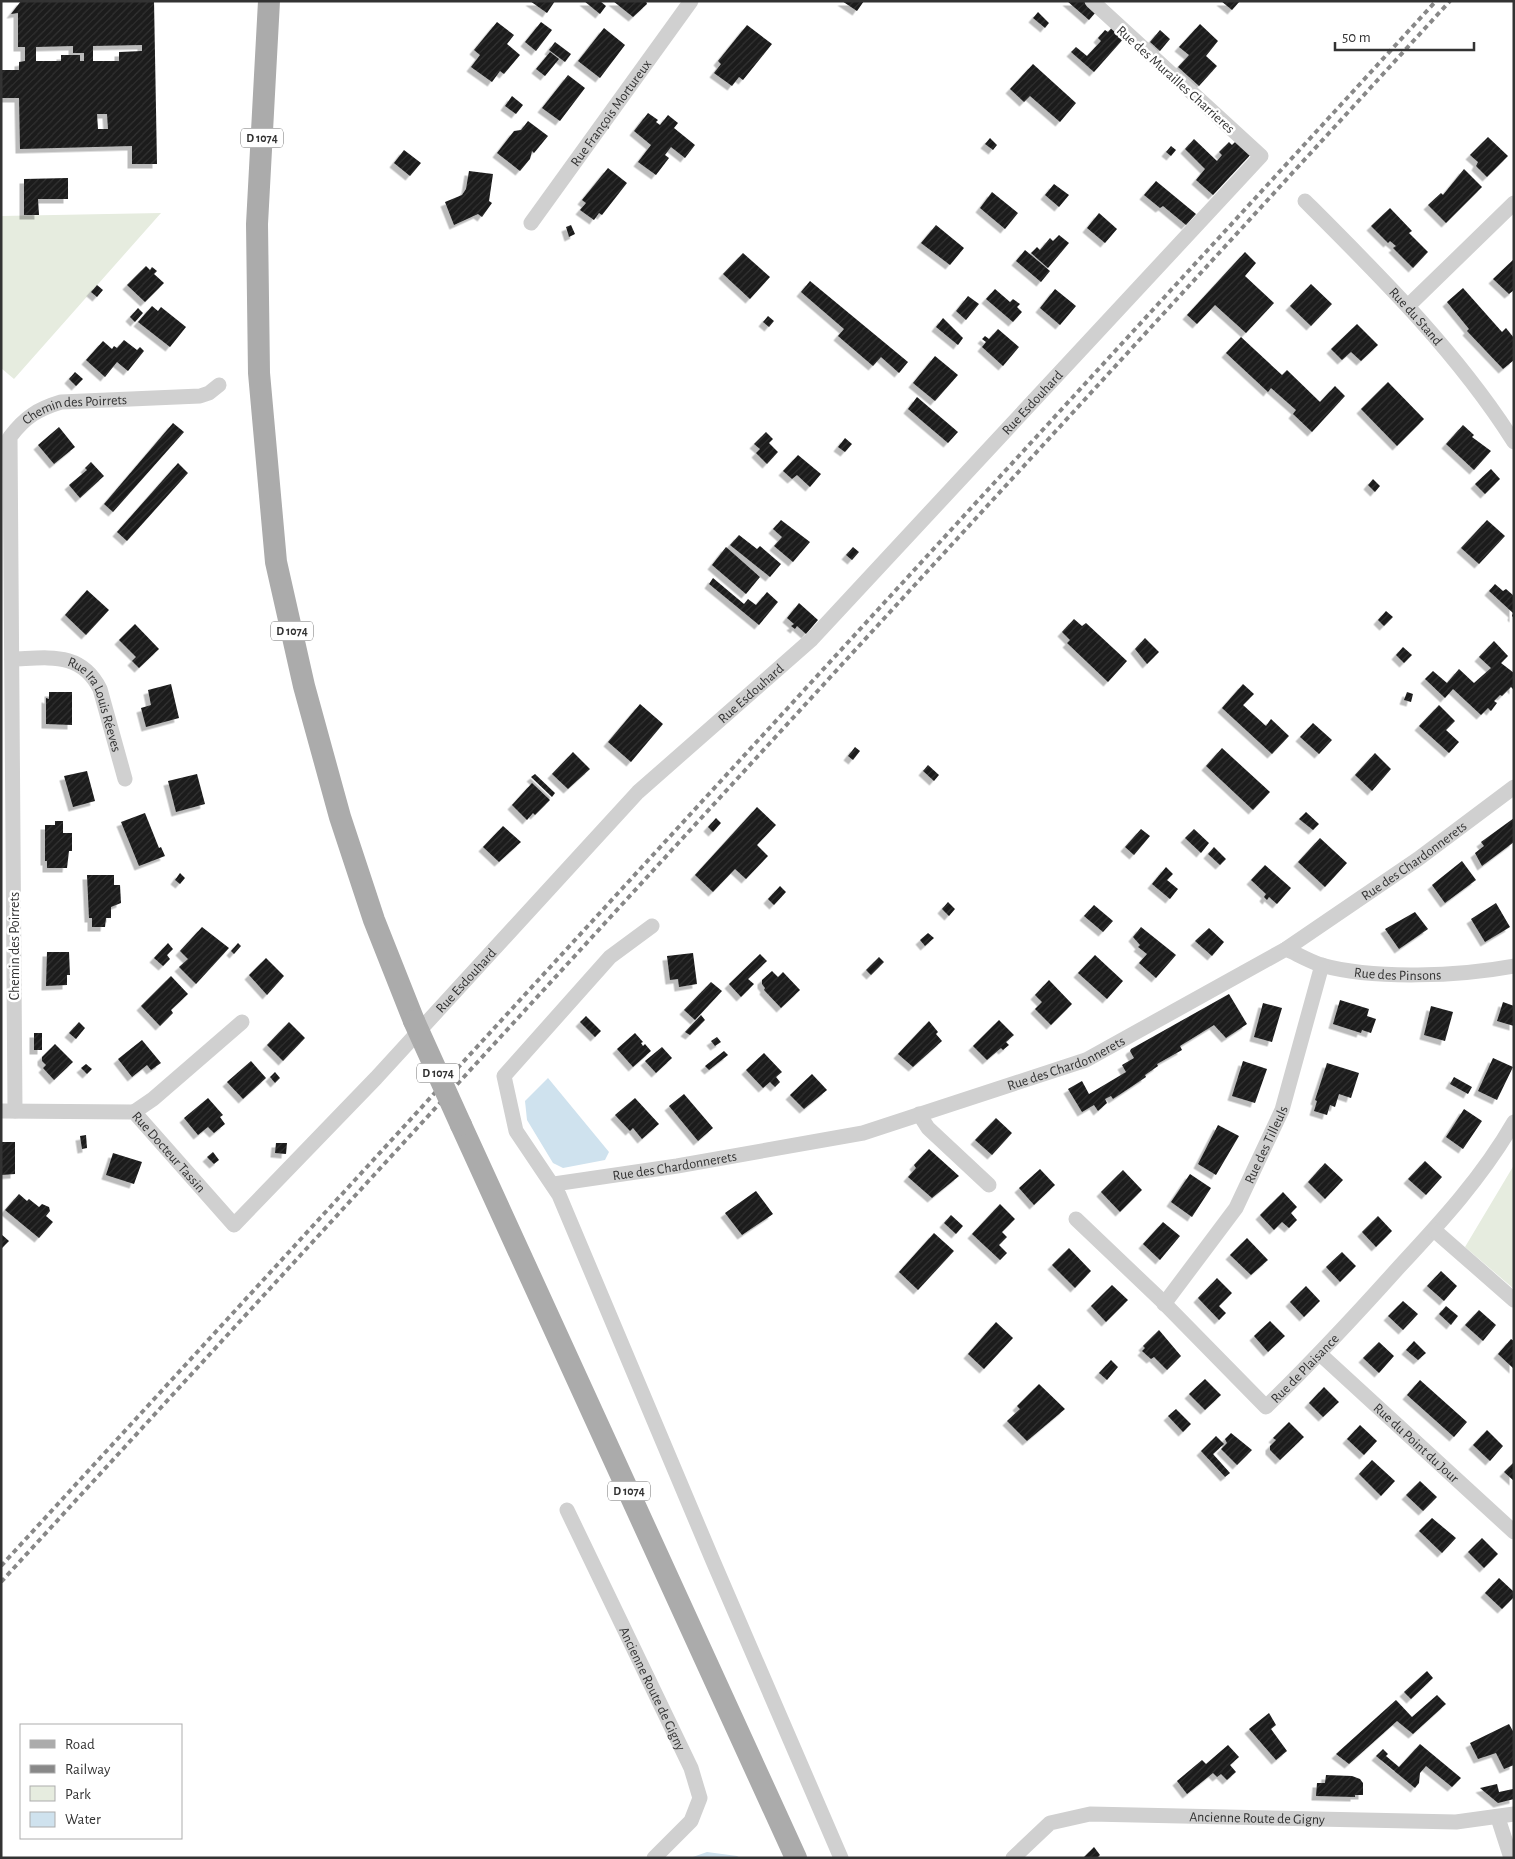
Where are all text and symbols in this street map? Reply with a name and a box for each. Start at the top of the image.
scale bar [1335,20,1474,52]
street label: Rue des Murailles Charrieres [1114,23,1237,136]
text: 50 m [1342,30,1371,45]
street label: Rue François Mortureux [568,57,654,169]
road number: D 1074 [241,128,283,148]
street label: Rue du Stand [1386,285,1445,348]
street label: Rue Esdouhard [1000,368,1066,438]
street label: Chemin des Poirrets [20,393,127,428]
road number: D 1074 [271,622,313,640]
street label: Rue Ira Louis Réeves [66,655,123,754]
street label: Rue Esdouhard [716,661,787,726]
street label: Rue des Chardonnerets [1359,819,1470,903]
street label: Chemin des Poirrets [8,892,22,1000]
street label: Rue Esdouhard [434,946,499,1016]
street label: Rue des Pinsons [1353,966,1442,983]
street label: Rue des Chardonnerets [1006,1034,1127,1093]
road number: D 1074 [417,1064,459,1082]
street label: Rue des Tilleuls [1242,1105,1291,1186]
street label: Rue Docteur Tassin [129,1109,208,1195]
street label: Rue des Chardonnerets [612,1150,738,1183]
street label: Rue de Plaisance [1268,1331,1342,1406]
street label: Rue du Point du Jour [1370,1401,1462,1486]
road number: D 1074 [608,1482,650,1500]
street label: Ancienne Route de Gigny [616,1625,688,1753]
legend [20,1724,182,1839]
text: Road [65,1737,95,1752]
text: Railway [65,1762,111,1777]
text: Park [65,1787,91,1802]
street label: Ancienne Route de Gigny [1189,1810,1325,1827]
text: Water [65,1812,101,1827]

